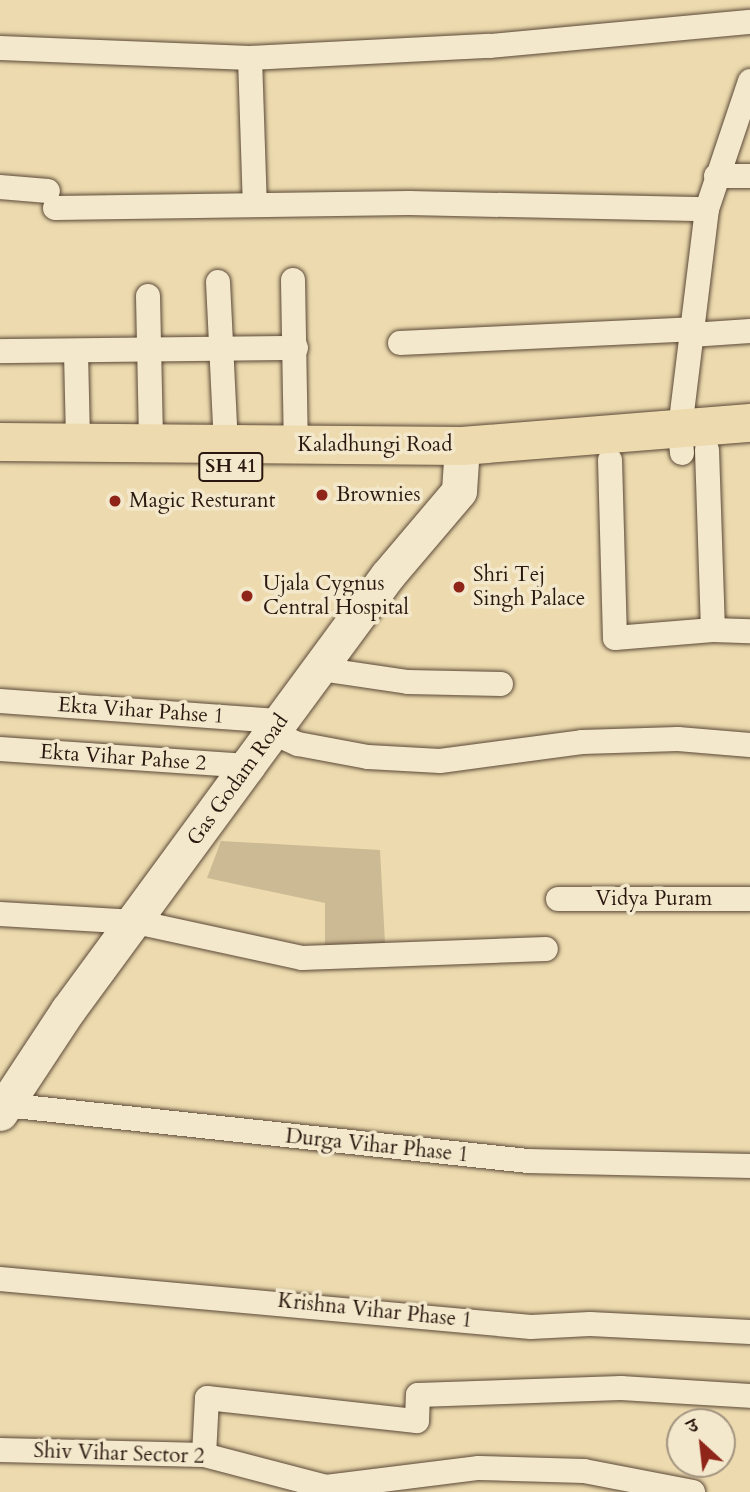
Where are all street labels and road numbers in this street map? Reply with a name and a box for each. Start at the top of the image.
street label: Kaladhungi Road [298,432,452,458]
road number: SH 41 [198,452,264,482]
street label: Ekta Vihar Pahse 1 [57,693,225,729]
street label: Gas Godam Road [182,709,294,851]
street label: Ekta Vihar Pahse 2 [39,740,207,776]
street label: Vidya Puram [596,886,712,912]
street label: Durga Vihar Phase 1 [284,1124,470,1168]
street label: Krishna Vihar Phase 1 [276,1288,474,1334]
street label: Shiv Vihar Sector 2 [33,1438,205,1470]

